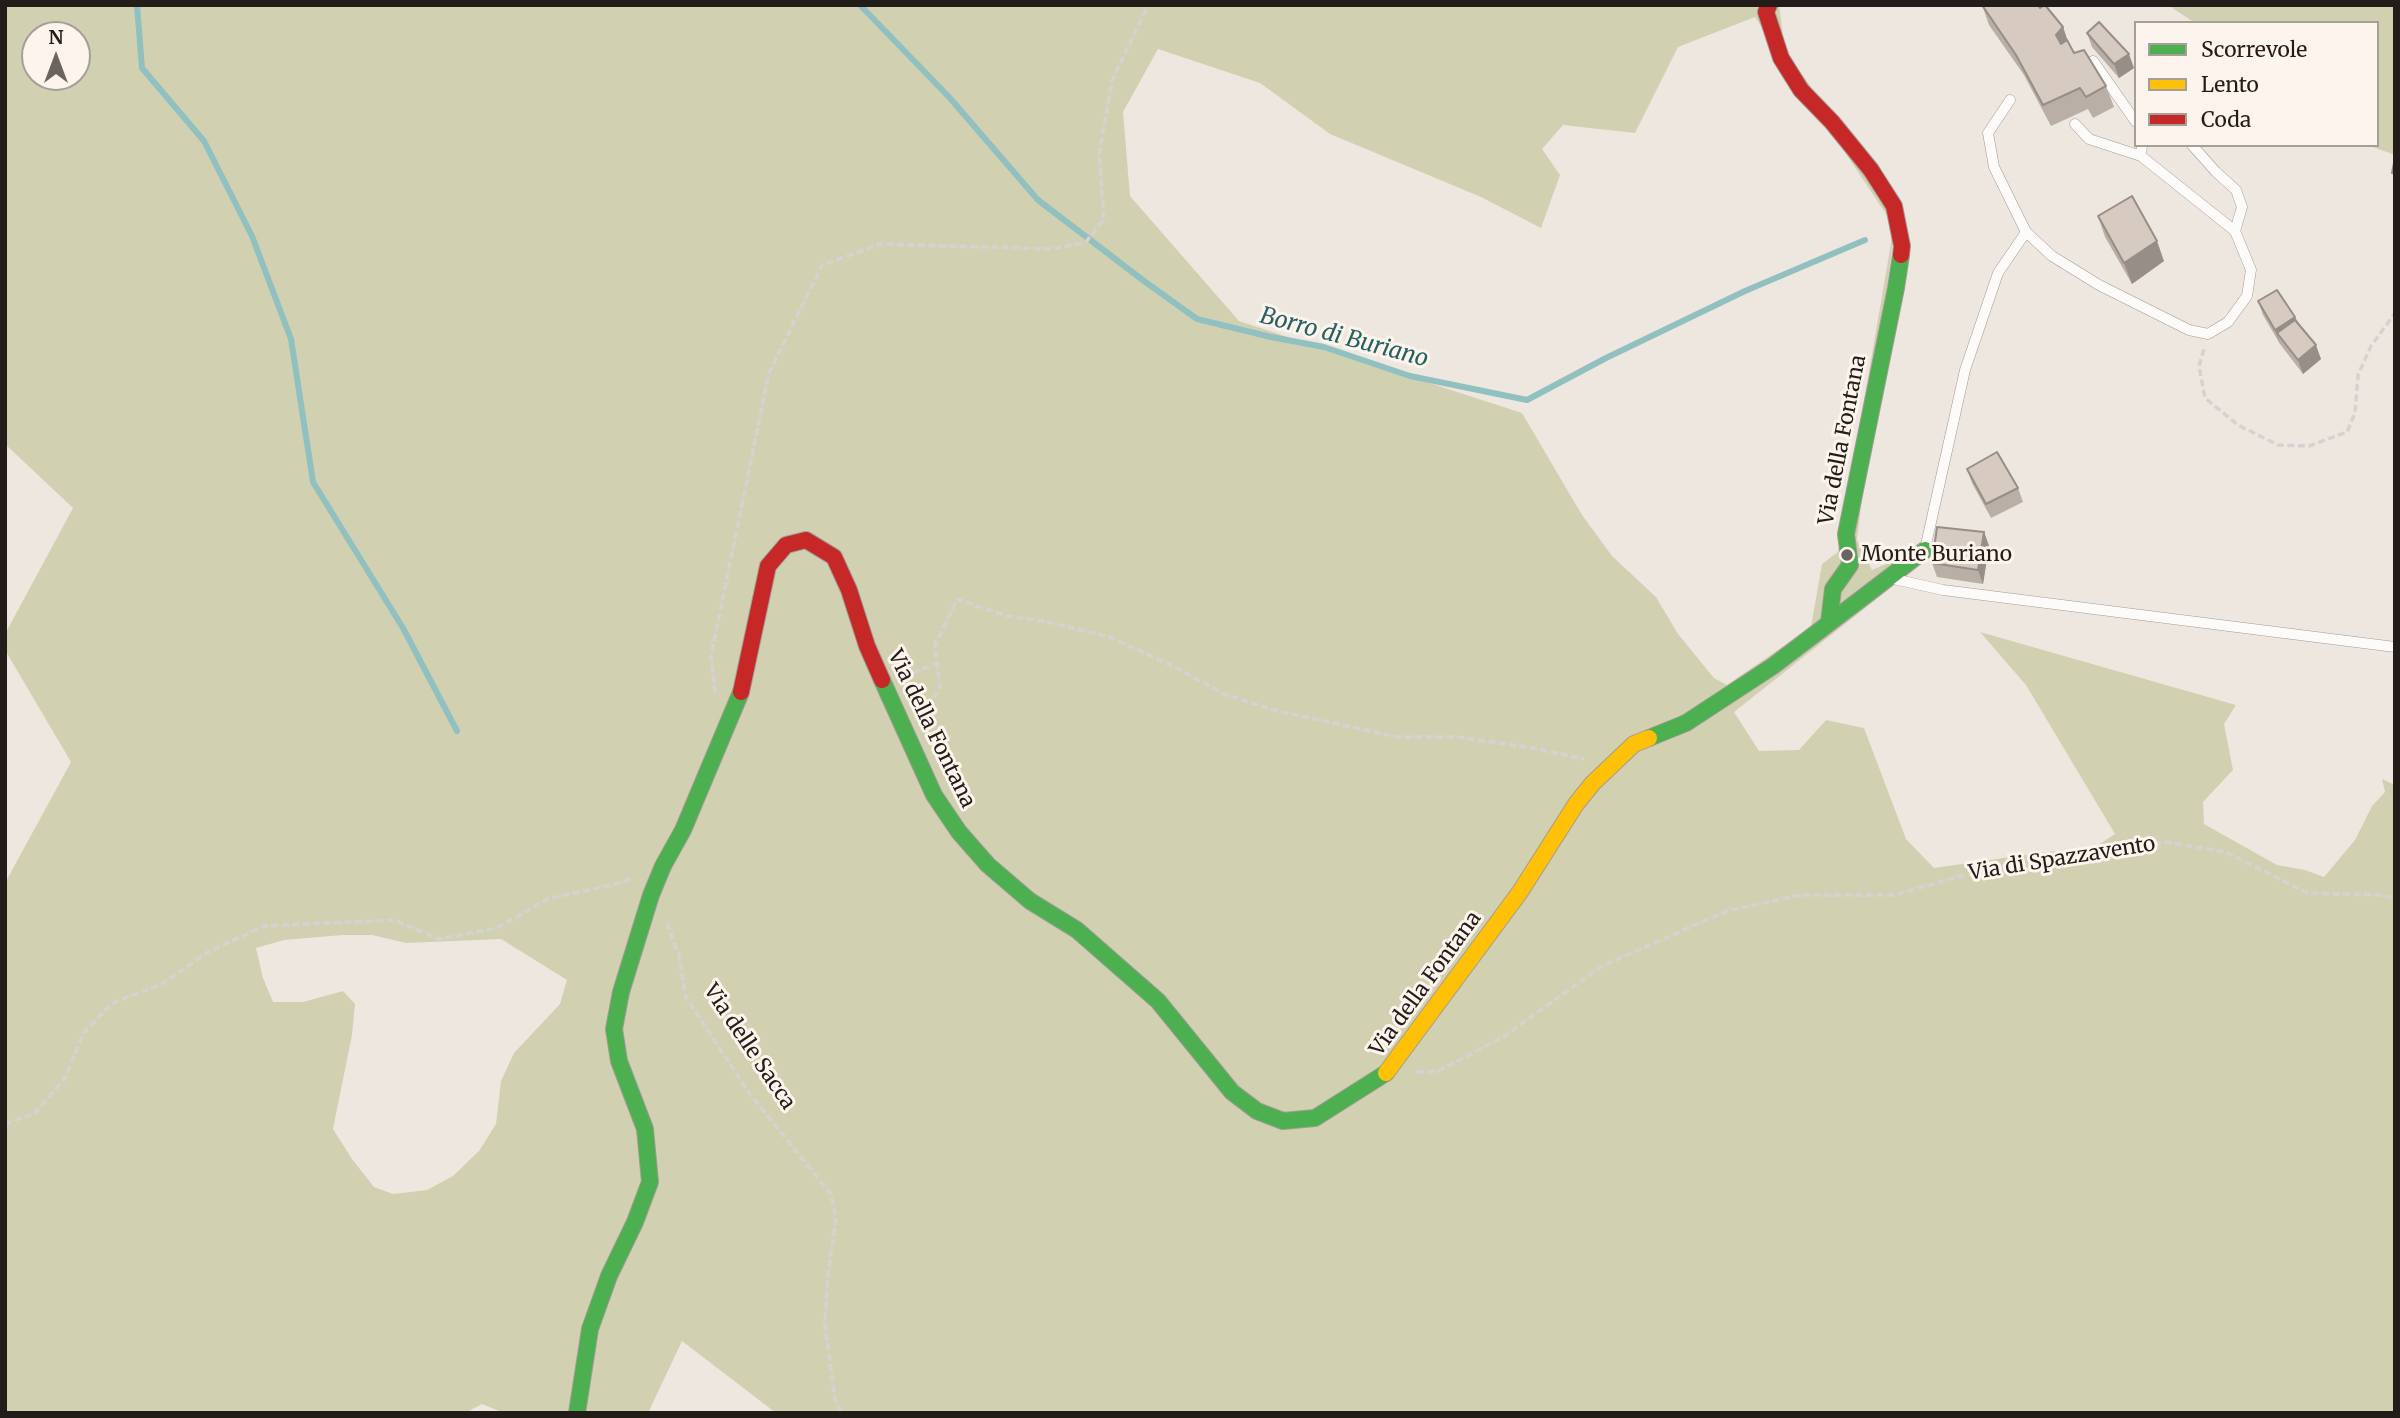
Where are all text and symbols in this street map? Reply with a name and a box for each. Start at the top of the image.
north arrow [21,21,91,91]
legend [2134,21,2379,147]
text: N [48,25,64,49]
text: Scorrevole [2201,36,2307,63]
text: Lento [2201,71,2259,98]
text: Coda [2201,106,2251,133]
water label: Borro di Buriano [1257,302,1431,374]
street label: Via della Fontana [1814,353,1872,527]
place label: Monte Buriano [1861,542,2012,568]
marker: Monte Buriano [1839,547,1855,563]
street label: Via della Fontana [882,646,980,812]
street label: Via di Spazzavento [1967,832,2157,886]
street label: Via della Fontana [1365,907,1487,1061]
street label: Via delle Sacca [698,979,800,1115]

